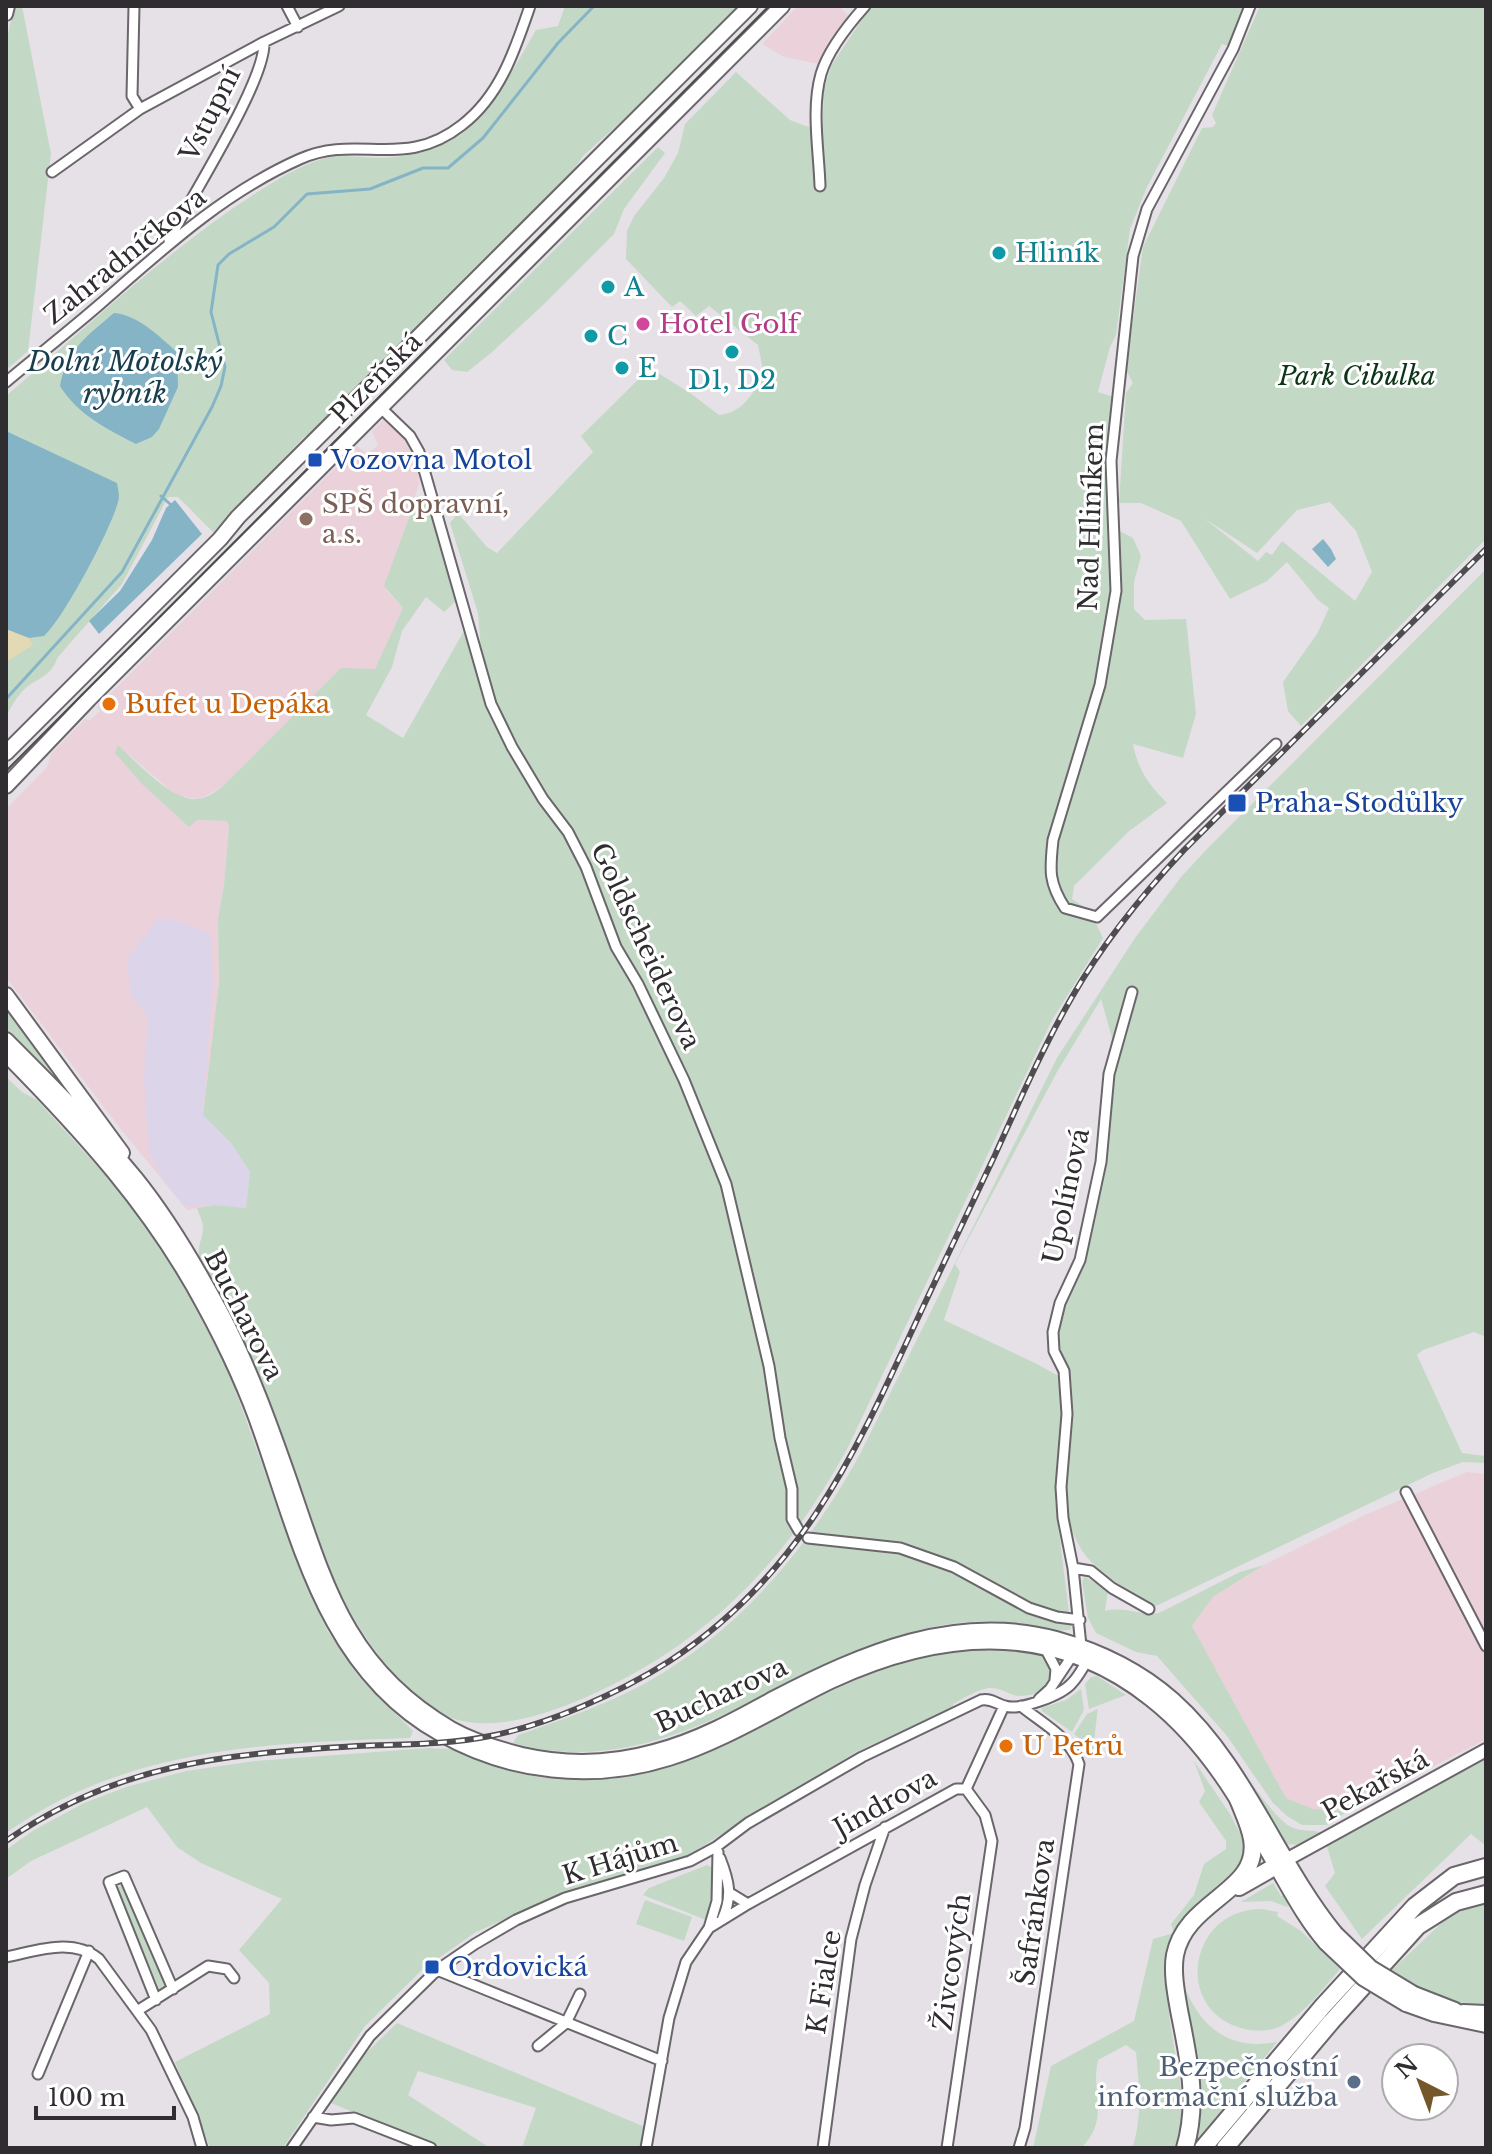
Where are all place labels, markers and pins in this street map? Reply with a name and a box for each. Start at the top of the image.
place label: Hliník [1015,237,1099,269]
marker: Hliník [990,244,1008,262]
place label: A [623,271,645,303]
marker: A [599,278,617,296]
place label: Hotel Golf [659,308,802,340]
marker: Hotel Golf [634,315,652,333]
place label: C [607,320,628,352]
marker: C [582,327,600,345]
marker: D1, D2 [723,343,741,361]
place label: E [638,352,657,384]
marker: E [613,359,631,377]
place label: D1, D2 [688,364,776,396]
place label: Vozovna Motol [330,444,532,476]
marker: Vozovna Motol [306,451,324,469]
place label: SPŠ dopravní, a.s. [322,488,509,550]
marker: SPŠ dopravní, a.s. [297,510,315,528]
place label: Bufet u Depáka [125,688,331,720]
marker: Bufet u Depáka [100,695,118,713]
place label: Praha-Stodůlky [1255,787,1464,819]
marker: Praha-Stodůlky [1226,792,1248,814]
place label: U Petrů [1022,1730,1123,1762]
marker: U Petrů [997,1737,1015,1755]
place label: Ordovická [448,1951,588,1983]
marker: Ordovická [423,1958,441,1976]
place label: Bezpečnostní informační služba [1097,2051,1339,2113]
marker: Bezpečnostní informační služba [1345,2073,1363,2091]

